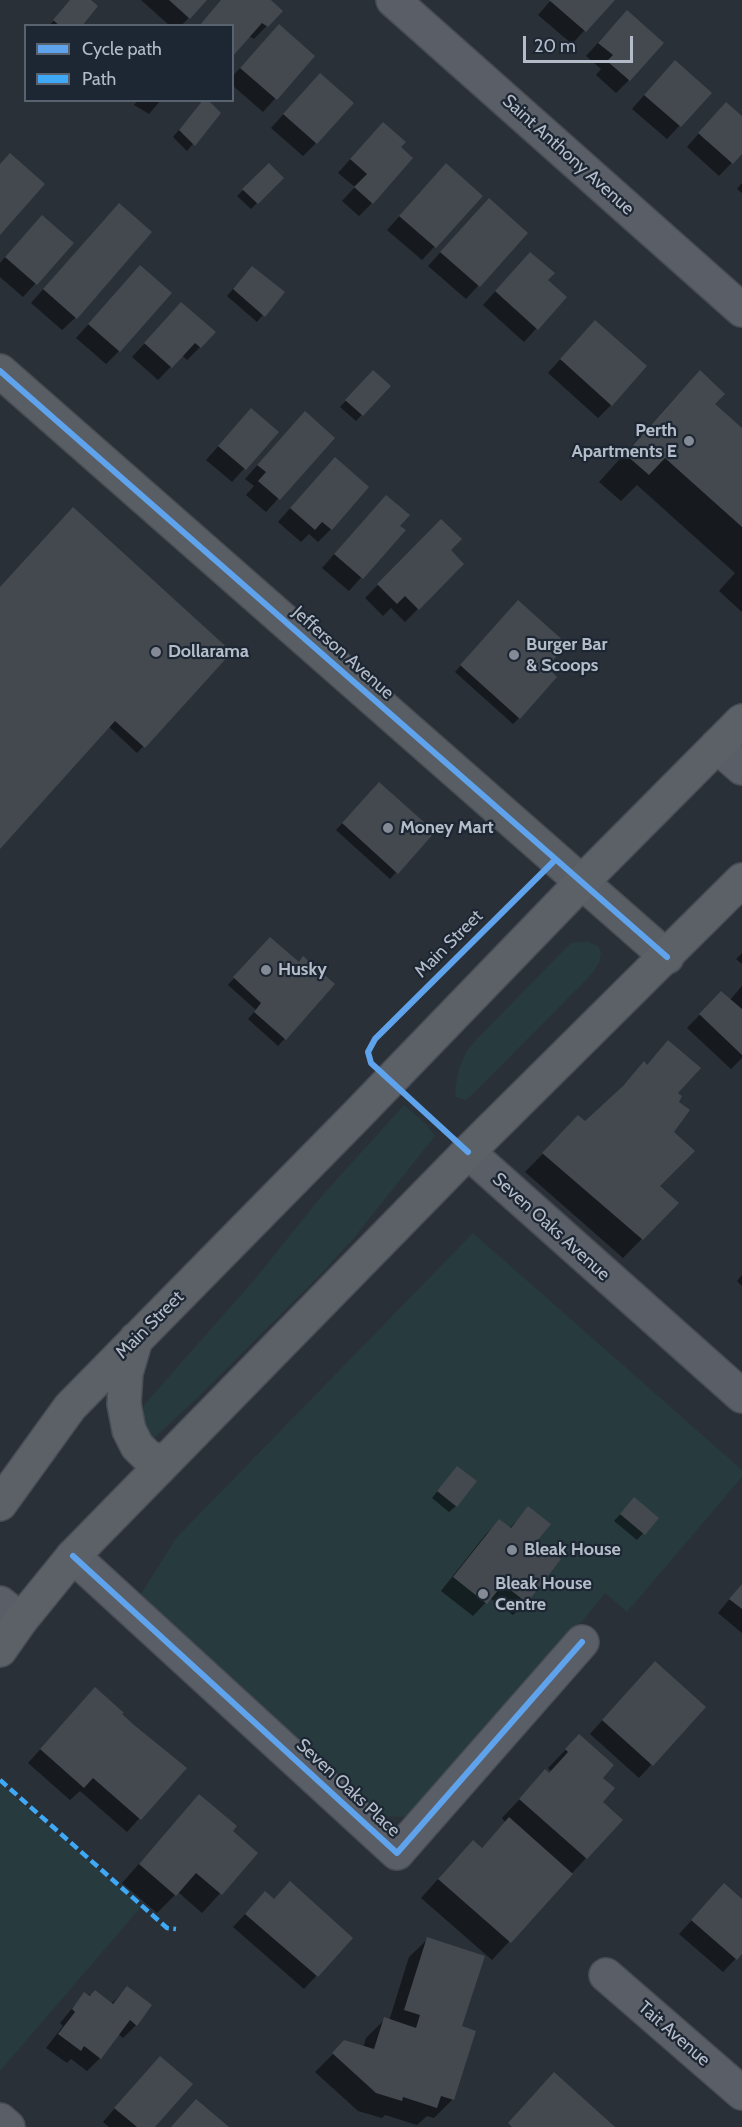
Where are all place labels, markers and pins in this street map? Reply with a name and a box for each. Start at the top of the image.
place label: Perth Apartments E [572,420,677,462]
marker: Perth Apartments E [682,434,696,448]
place label: Burger Bar & Scoops [526,634,607,676]
place label: Dollarama [168,641,249,663]
marker: Dollarama [149,645,163,659]
marker: Burger Bar & Scoops [507,648,521,662]
place label: Money Mart [400,817,494,839]
marker: Money Mart [381,821,395,835]
place label: Husky [278,959,327,981]
marker: Husky [259,963,273,977]
place label: Bleak House [524,1539,621,1561]
marker: Bleak House [505,1543,519,1557]
place label: Bleak House Centre [495,1573,592,1616]
marker: Bleak House Centre [476,1587,490,1601]

